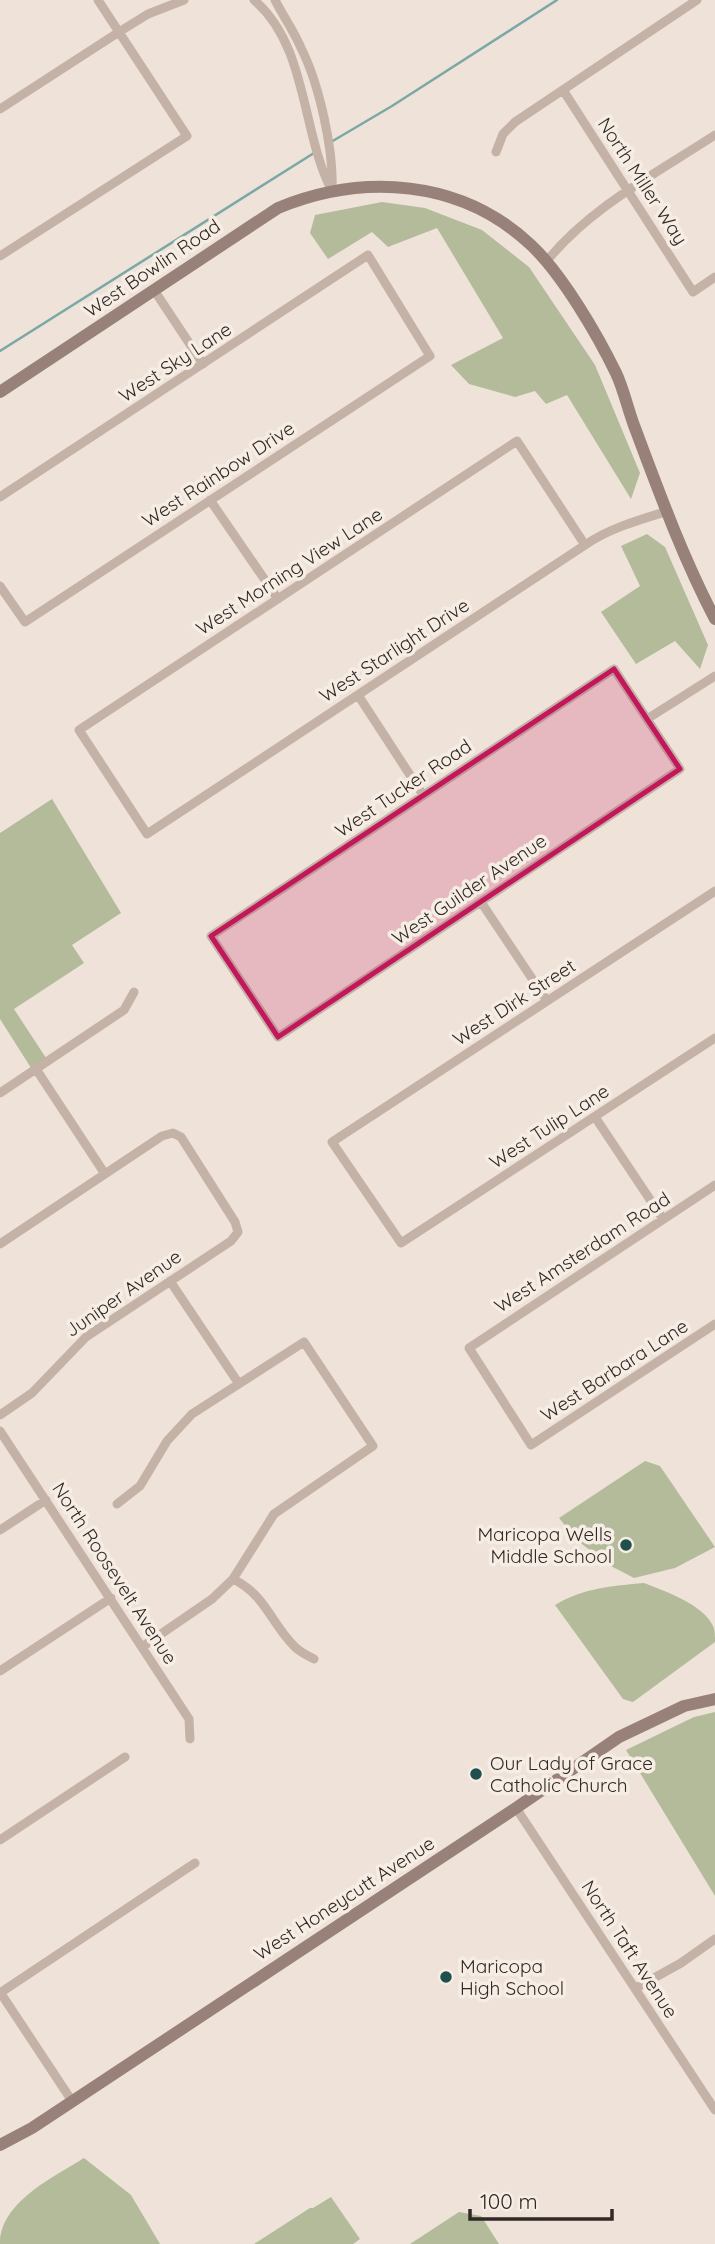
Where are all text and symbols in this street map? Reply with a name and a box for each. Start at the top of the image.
street label: North Miller Way [593,113,693,249]
street label: West Bowlin Road [79,214,225,322]
street label: West Sky Lane [114,317,236,407]
street label: West Rainbow Drive [137,416,299,532]
street label: West Morning View Lane [191,502,387,640]
street label: West Starlight Drive [315,593,473,707]
street label: West Tucker Road [330,734,476,842]
street label: West Guilder Avenue [387,828,551,950]
street label: West Dirk Street [448,953,580,1051]
street label: West Tulip Lane [485,1078,613,1174]
street label: West Amsterdam Road [490,1186,674,1318]
street label: Juniper Avenue [60,1244,186,1342]
street label: West Barbara Lane [536,1313,692,1427]
street label: North Roosevelt Avenue [47,1478,183,1668]
place label: Maricopa Wells Middle School [477,1522,612,1568]
marker: Maricopa Wells Middle School [618,1537,634,1553]
place label: Our Lady of Grace Catholic Church [490,1751,653,1797]
marker: Our Lady of Grace Catholic Church [468,1766,484,1782]
street label: West Honeycutt Avenue [249,1831,439,1965]
street label: North Taft Avenue [576,1876,684,2022]
place label: Maricopa High School [460,1954,564,2000]
marker: Maricopa High School [438,1969,454,1985]
scale bar [470,2178,612,2222]
text: 100 m [480,2188,538,2214]

